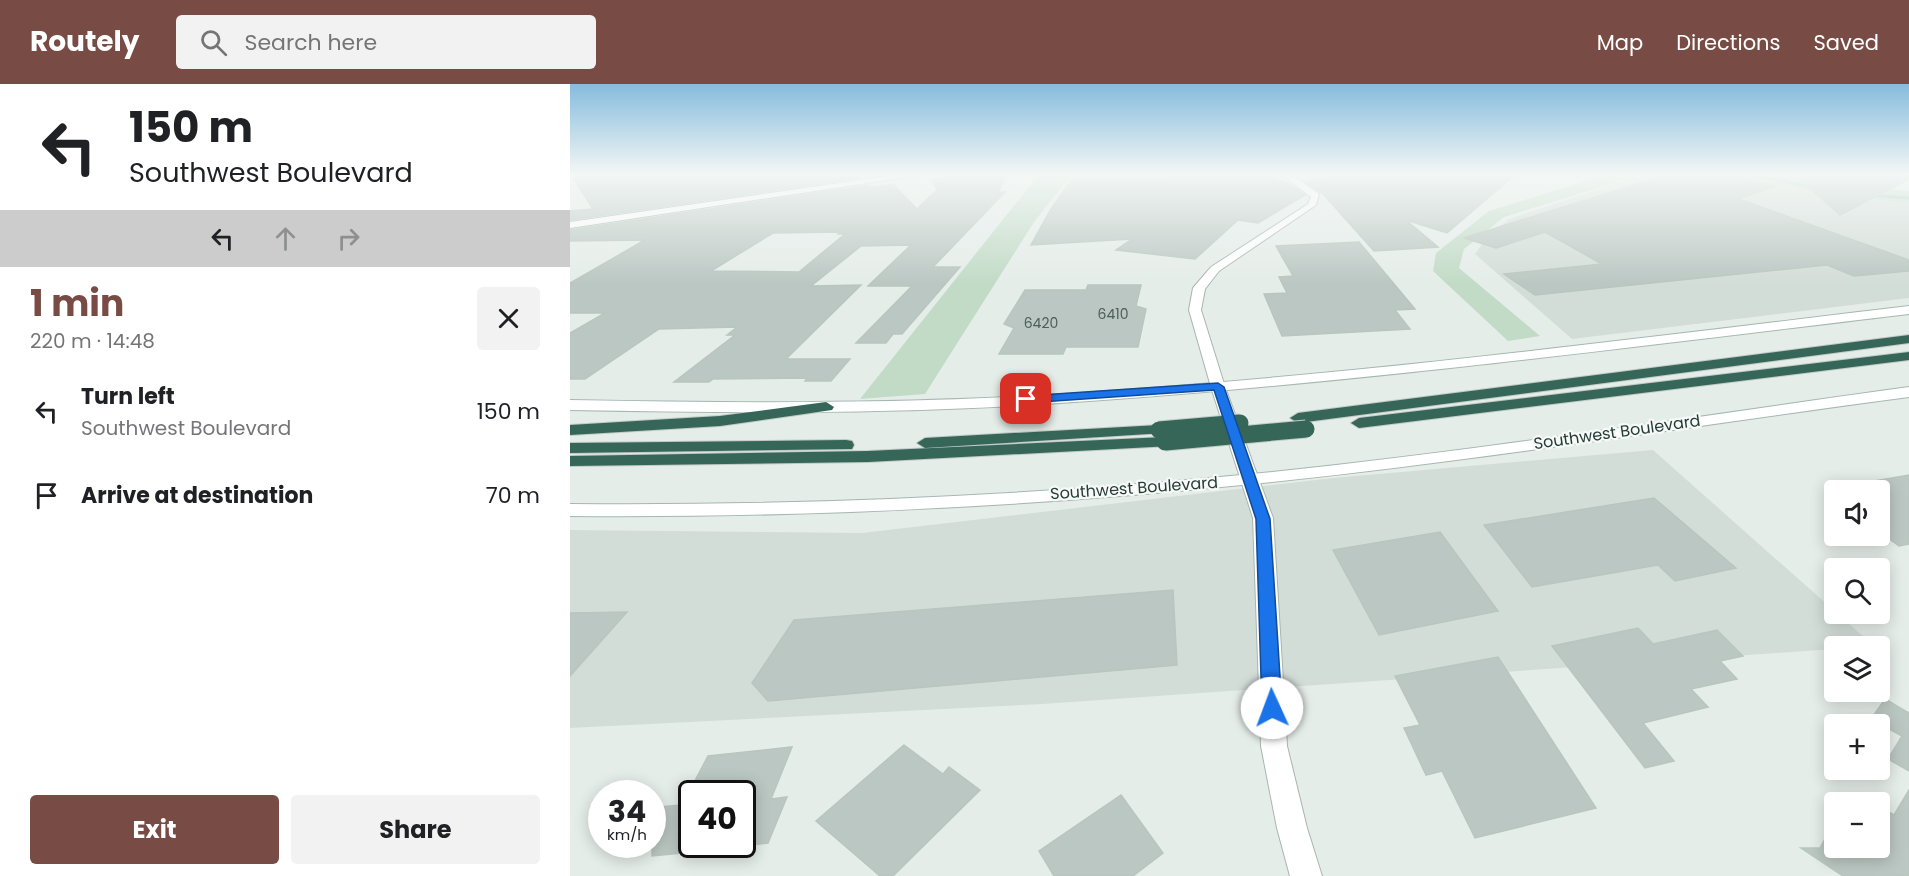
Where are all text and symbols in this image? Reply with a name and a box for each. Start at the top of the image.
search box [176,15,596,69]
text: Routely [30,22,140,61]
icon: search [197,26,230,59]
text: Search here [245,27,377,58]
text: Map [1597,28,1643,57]
text: Directions [1676,28,1780,57]
text: Saved [1813,28,1879,57]
text: 150 m [129,98,253,157]
icon: left [30,108,108,186]
text: Southwest Boulevard [129,154,413,191]
icon: left [206,222,239,255]
icon: ahead [269,222,302,255]
icon: right [332,222,365,255]
text: 1 min [30,278,124,329]
button: close [477,287,540,350]
house number: 6410 [1098,304,1128,324]
house number: 6420 [1024,313,1058,333]
text: 220 m · 14:48 [30,327,155,355]
pin [1000,373,1051,424]
text: Turn left [81,381,175,412]
icon: arrive [1009,382,1042,415]
icon: left [30,395,63,428]
text: 150 m [477,396,540,427]
street label: Southwest Boulevard [1532,409,1702,455]
text: Southwest Boulevard [81,414,291,442]
street label: Southwest Boulevard [1049,471,1219,505]
icon: arrive [30,479,63,512]
text: Arrive at destination [81,480,313,511]
text: 70 m [486,480,540,511]
map controls [1824,480,1890,858]
button: sound [1824,480,1890,546]
button: search [1824,558,1890,624]
button: layers [1824,636,1890,702]
position arrow [1240,676,1304,740]
button: + [1824,714,1890,780]
speed limit sign: 40 [678,780,756,858]
text: 34 [608,790,646,833]
button: − [1824,792,1890,858]
button: Exit [30,795,279,864]
button: Share [291,795,540,864]
text: km/h [607,824,647,845]

